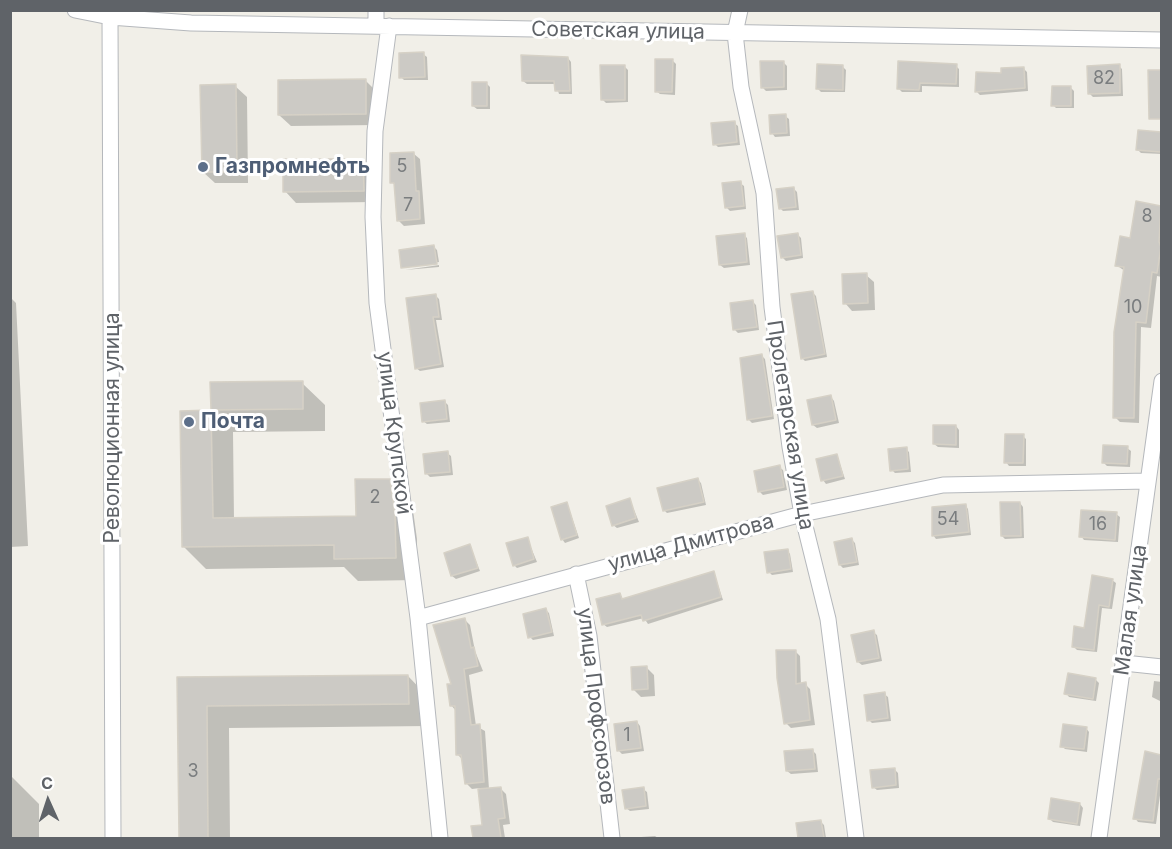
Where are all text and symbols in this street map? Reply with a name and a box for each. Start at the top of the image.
street label: Советская улица [531,17,705,45]
house number: 82 [1093,68,1115,90]
place label: Газпромнефть [215,154,370,180]
house number: 5 [397,156,407,178]
marker: Газпромнефть [196,160,210,174]
house number: 7 [403,195,413,217]
house number: 8 [1141,206,1153,228]
house number: 10 [1124,297,1142,319]
street label: Революционная улица [100,312,126,544]
street label: Пролетарская улица [761,318,819,532]
street label: улица Крупской [371,350,417,516]
place label: Почта [201,409,265,435]
marker: Почта [182,415,196,429]
house number: 2 [370,487,380,509]
street label: улица Дмитрова [605,509,777,577]
house number: 54 [937,509,959,531]
house number: 16 [1089,514,1107,536]
street label: Малая улица [1109,543,1153,677]
street label: улица Профсоюзов [571,606,621,806]
house number: 1 [623,725,631,747]
house number: 3 [187,761,199,783]
north arrow [18,771,78,831]
text: С [41,773,53,793]

